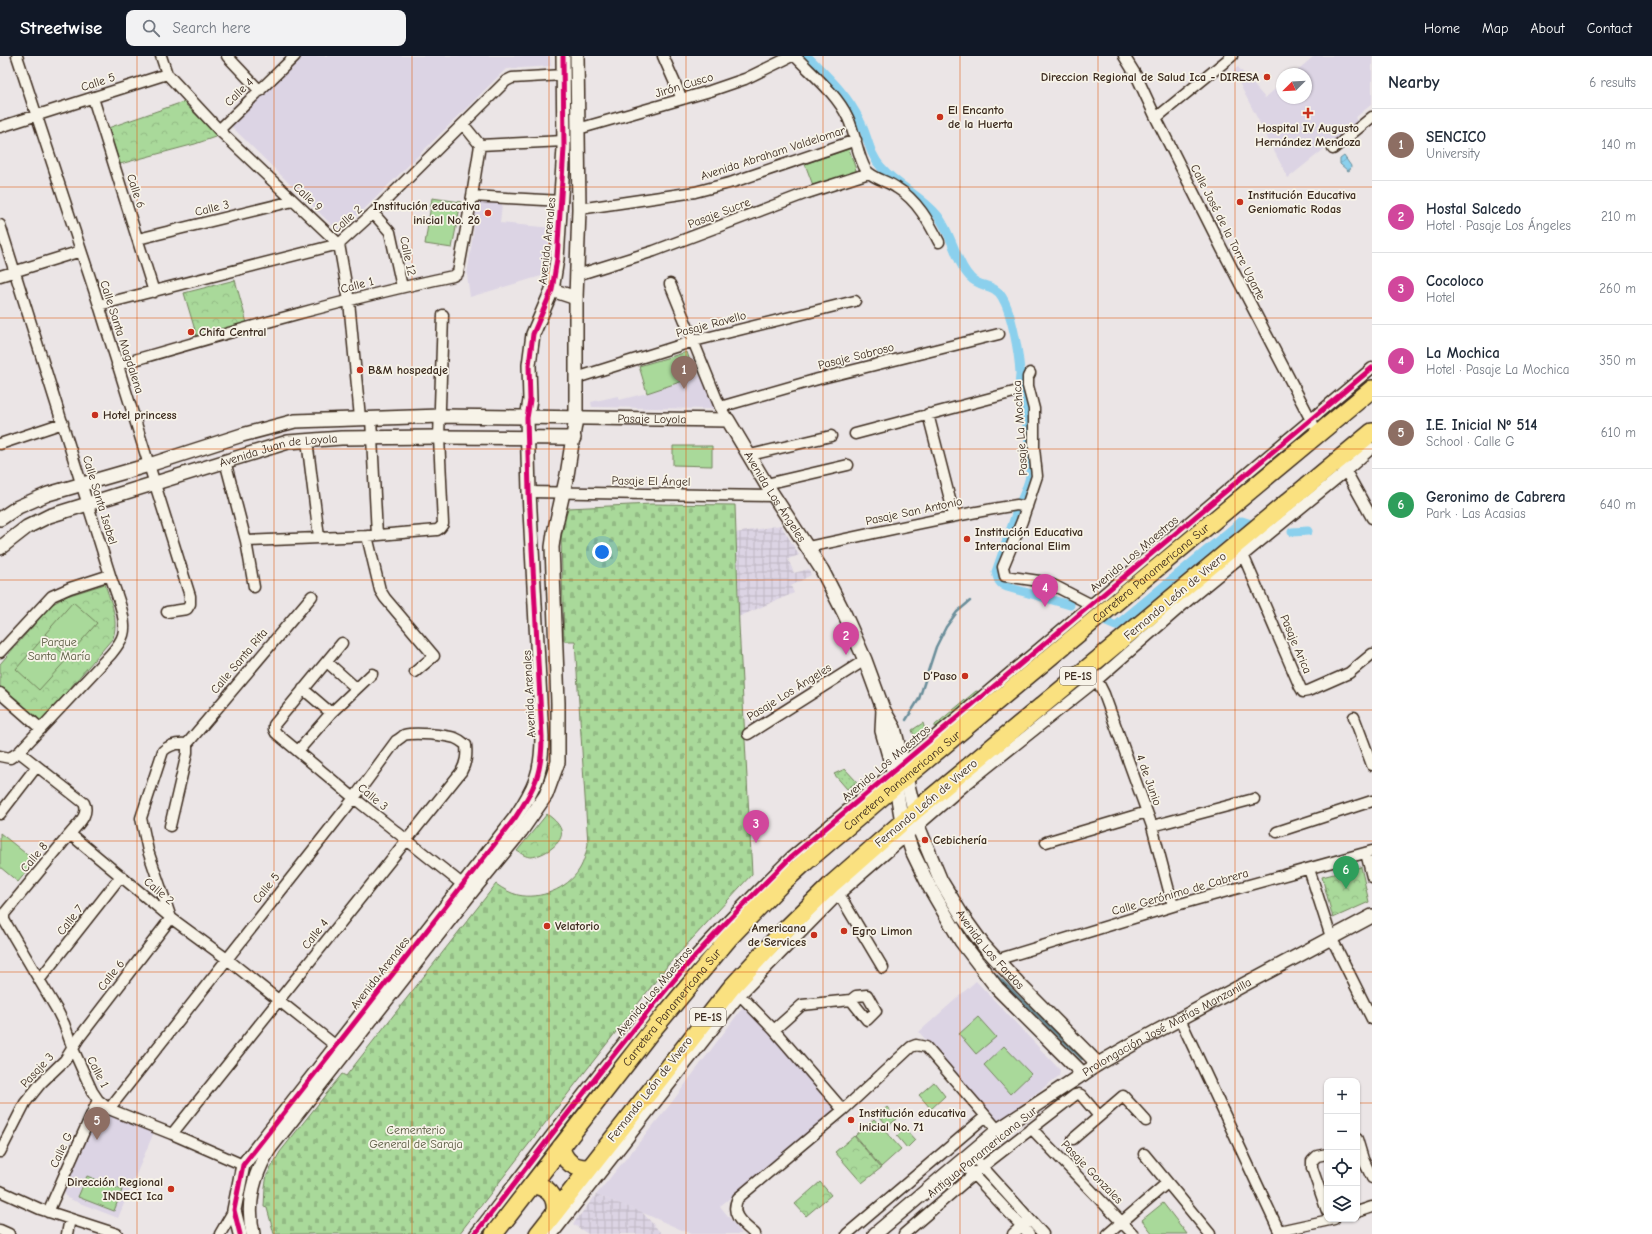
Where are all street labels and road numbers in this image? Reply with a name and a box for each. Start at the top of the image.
street label: Calle 5 [79,70,117,94]
street label: Jirón Cusco [653,70,715,100]
street label: Calle 4 [222,75,256,109]
street label: Avenida Abraham Valdelomar [699,123,847,183]
street label: Calle José de la Torre Ugarte [1188,162,1268,302]
street label: Calle 6 [124,172,148,210]
street label: Calle 9 [290,180,326,214]
street label: Pasaje Sucre [686,195,752,231]
street label: Calle 3 [193,197,231,219]
street label: Avenida Arenales [535,197,559,285]
street label: Calle 2 [329,202,365,236]
street label: Calle 12 [397,235,419,277]
street label: Calle 1 [339,274,375,296]
street label: Calle Santa Magdalena [97,279,147,395]
street label: Pasaje Ravello [674,308,748,340]
street label: Pasaje Sabroso [817,340,895,372]
street label: Pasaje La Mochica [1010,380,1030,476]
street label: Pasaje Loyola [617,411,687,426]
street label: Avenida Juan de Loyola [218,431,338,470]
street label: Avenida Los Ángeles [741,449,809,545]
street label: Calle Santa Isabel [80,454,120,546]
street label: Pasaje El Ángel [611,473,691,489]
street label: Pasaje San Antonio [864,494,964,528]
street label: Avenida Los Maestros [1087,513,1181,595]
street label: Carretera Panamericana Sur [1089,520,1212,626]
street label: Fernando León de Vivero [1121,549,1229,643]
street label: Pasaje Arica [1277,612,1315,676]
street label: Calle Santa Rita [208,626,270,696]
street label: Avenida Arenales [520,650,538,738]
street label: Pasaje Los Ángeles [744,660,834,724]
road number: PE-1S [1060,667,1096,685]
street label: Avenida Los Maestros [839,722,933,804]
street label: Carretera Panamericana Sur [841,728,963,834]
street label: 4 de Junio [1133,752,1165,808]
street label: Fernando León de Vivero [872,756,980,850]
street label: Calle 3 [355,781,391,813]
street label: Calle 8 [17,839,51,875]
street label: Calle Gerónimo de Cabrera [1110,866,1250,918]
street label: Calle 5 [249,870,283,906]
street label: Calle 2 [141,874,177,908]
street label: Calle 7 [54,902,86,938]
street label: Avenida Los Fardos [953,907,1027,992]
street label: Calle 4 [299,916,331,952]
street label: Avenida Arenales [347,934,413,1012]
street label: Avenida Los Maestros [613,944,695,1038]
street label: Carretera Panamericana Sur [620,946,724,1069]
street label: Calle 6 [95,957,127,993]
street label: Prolongación José Matías Manzanilla [1080,975,1254,1079]
road number: PE-1S [690,1008,726,1026]
street label: Fernando León de Vivero [605,1034,695,1144]
street label: Pasaje 3 [17,1050,57,1090]
street label: Calle 1 [84,1054,112,1090]
street label: Antigua Panamericana Sur [924,1103,1040,1201]
street label: Calle G [47,1130,75,1170]
street label: Pasaje Gonzales [1058,1137,1126,1207]

